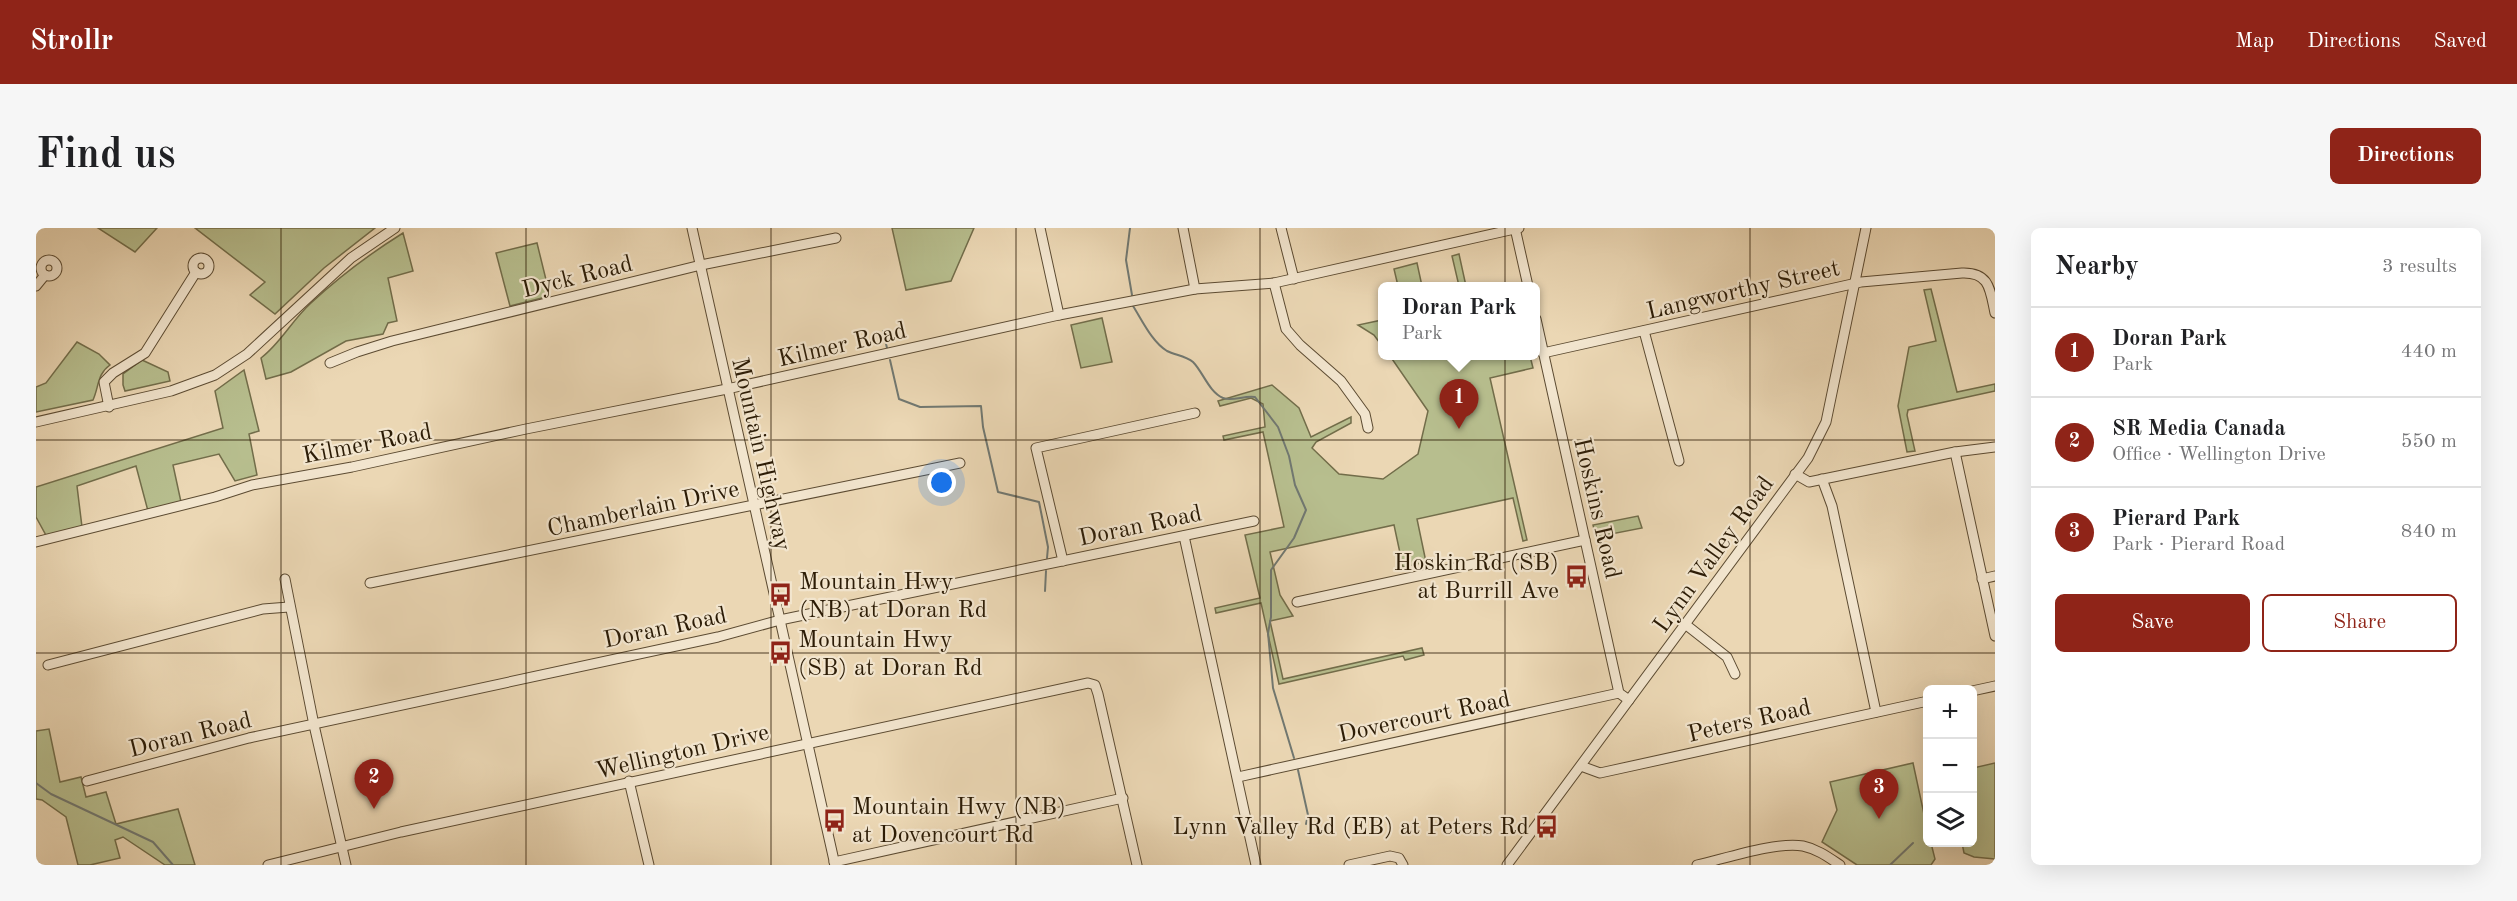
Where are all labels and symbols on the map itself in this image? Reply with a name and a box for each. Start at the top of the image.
street label: Dyck Road [520,253,635,303]
street label: Langworthy Street [1644,257,1842,325]
street label: Kilmer Road [776,319,909,372]
street label: Mountain Highway [726,355,794,554]
pin: 1 [1440,380,1478,429]
street label: Kilmer Road [301,421,434,469]
street label: Hoskins Road [1568,436,1624,581]
your location [927,468,956,497]
street label: Lynn Valley Road [1650,473,1779,638]
street label: Chamberlain Drive [545,478,741,542]
street label: Doran Road [1077,502,1204,552]
place label: Hoskin Rd (SB) at Burrill Ave [1393,552,1559,604]
bus stop icon: Hoskin Rd (SB) at Burrill Ave [1564,563,1590,589]
place label: Mountain Hwy (NB) at Doran Rd [799,571,987,623]
bus stop icon: Mountain Hwy (NB) at Doran Rd [768,582,794,608]
street label: Doran Road [602,604,729,654]
place label: Mountain Hwy (SB) at Doran Rd [798,629,983,681]
bus stop icon: Mountain Hwy (SB) at Doran Rd [767,640,793,666]
street label: Dovercourt Road [1336,688,1513,748]
street label: Peters Road [1685,696,1814,748]
street label: Doran Road [127,709,254,763]
street label: Wellington Drive [593,721,772,785]
pin: 2 [354,760,394,809]
pin: 3 [1860,770,1898,819]
place label: Mountain Hwy (NB) at Dovencourt Rd [852,796,1066,848]
bus stop icon: Mountain Hwy (NB) at Dovencourt Rd [821,807,847,833]
bus stop icon: Lynn Valley Rd (EB) at Peters Rd [1534,813,1560,839]
place label: Lynn Valley Rd (EB) at Peters Rd [1172,816,1529,840]

